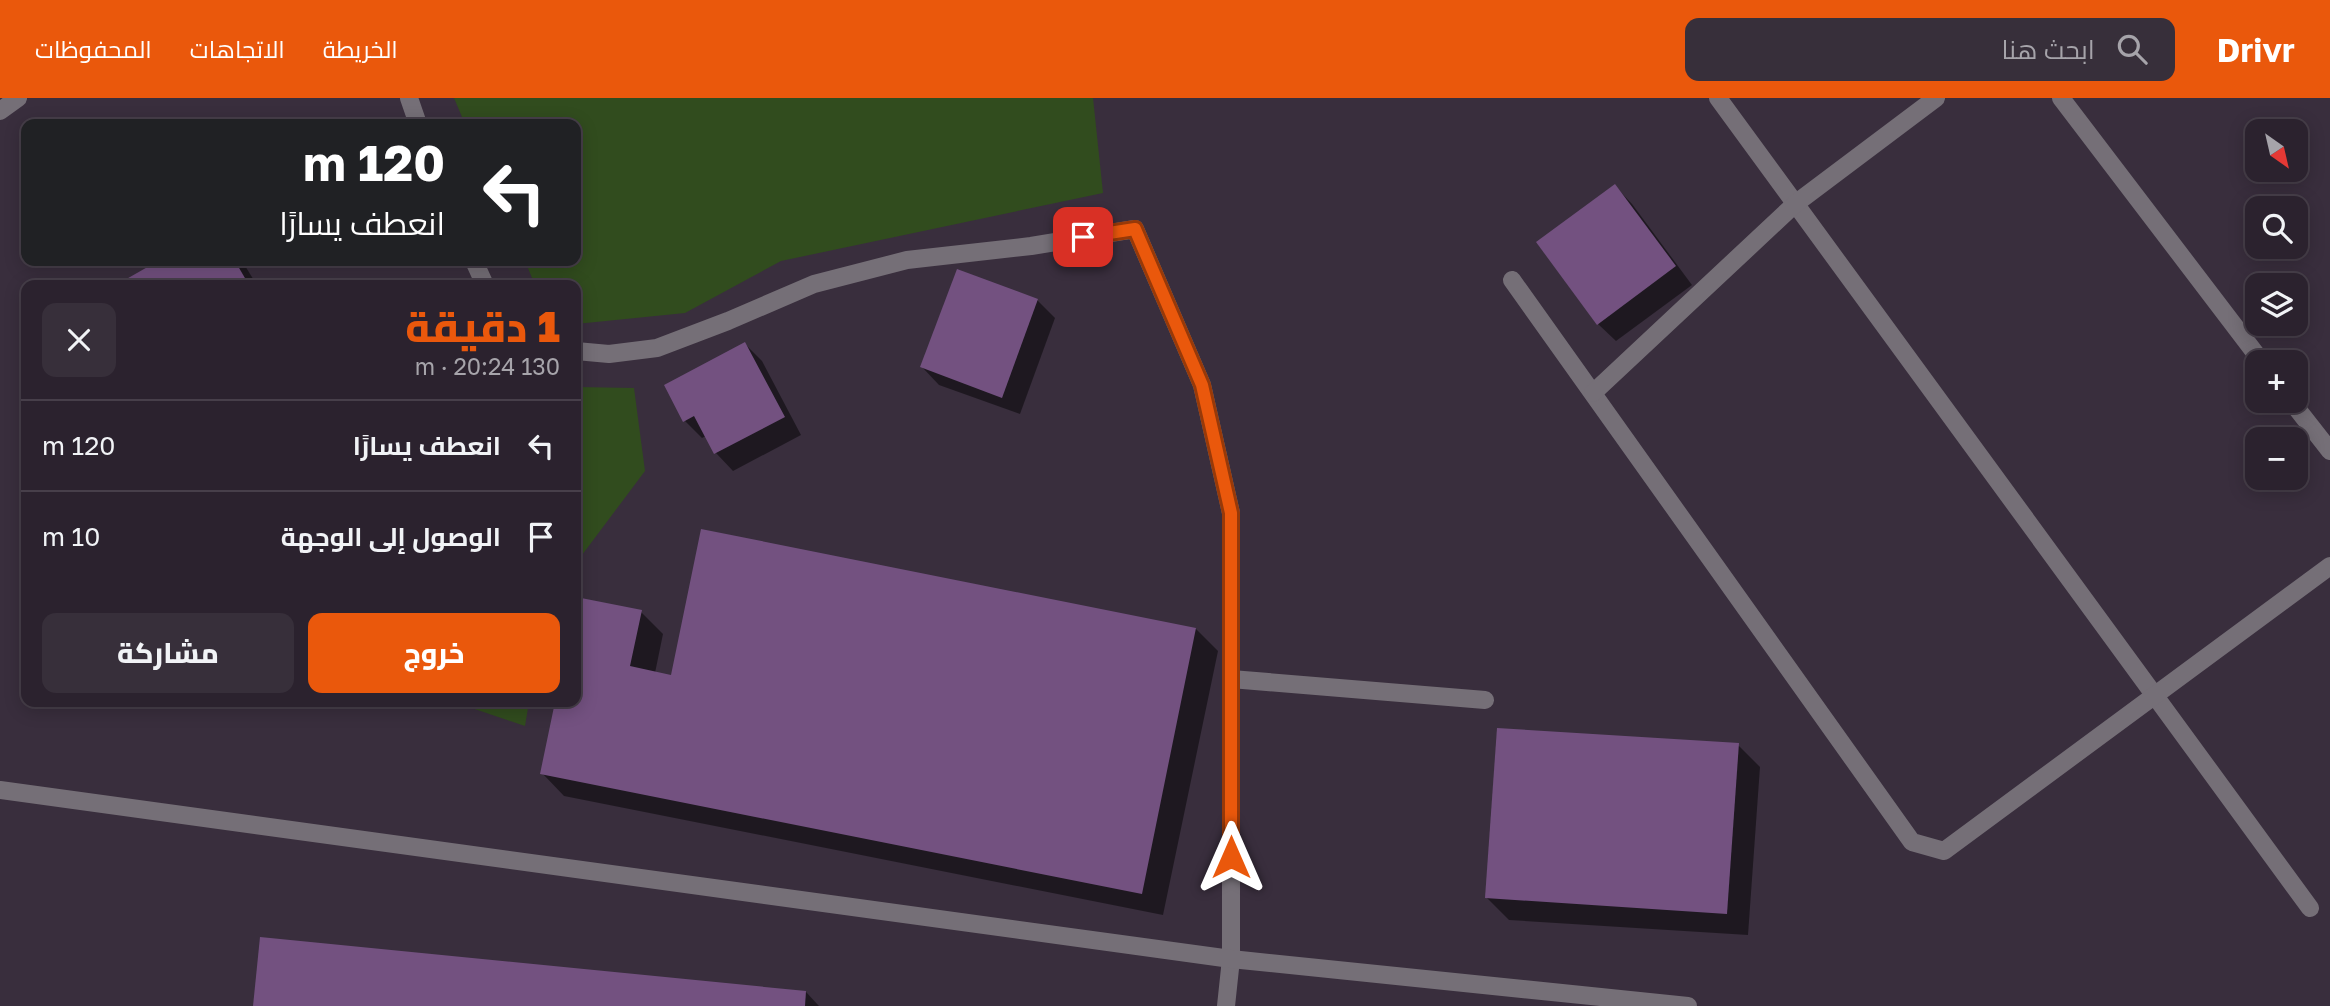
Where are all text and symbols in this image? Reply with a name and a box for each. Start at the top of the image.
search box [1685,18,2175,81]
icon: search [2113,30,2151,68]
text: Drivr [2217,30,2295,69]
text: المحفوظات [35,34,152,63]
text: الاتجاهات [190,34,285,63]
text: الخريطة [323,34,398,63]
text: ابحث هنا [2001,34,2095,65]
north arrow [2245,119,2308,182]
map controls [2245,119,2308,490]
text: 120 m [303,133,445,192]
icon: left [469,147,560,238]
button: search [2245,196,2308,259]
text: انعطف يسارًا [279,204,445,242]
pin [1053,207,1113,267]
icon: arrive [1064,218,1102,256]
button: layers [2245,273,2308,336]
text: 1 دقيقة [405,301,560,351]
button: close [42,303,116,377]
button: + [2245,350,2308,413]
text: 130 m · 20:24 [415,352,560,380]
icon: left [522,427,560,465]
button: − [2245,427,2308,490]
text: 120 m [42,430,115,461]
text: انعطف يسارًا [353,430,501,461]
icon: arrive [522,518,560,556]
text: 10 m [42,521,100,552]
text: الوصول إلى الوجهة [281,521,501,552]
button: مشاركة [42,613,294,693]
button: خروج [308,613,560,693]
position arrow [1194,820,1268,894]

